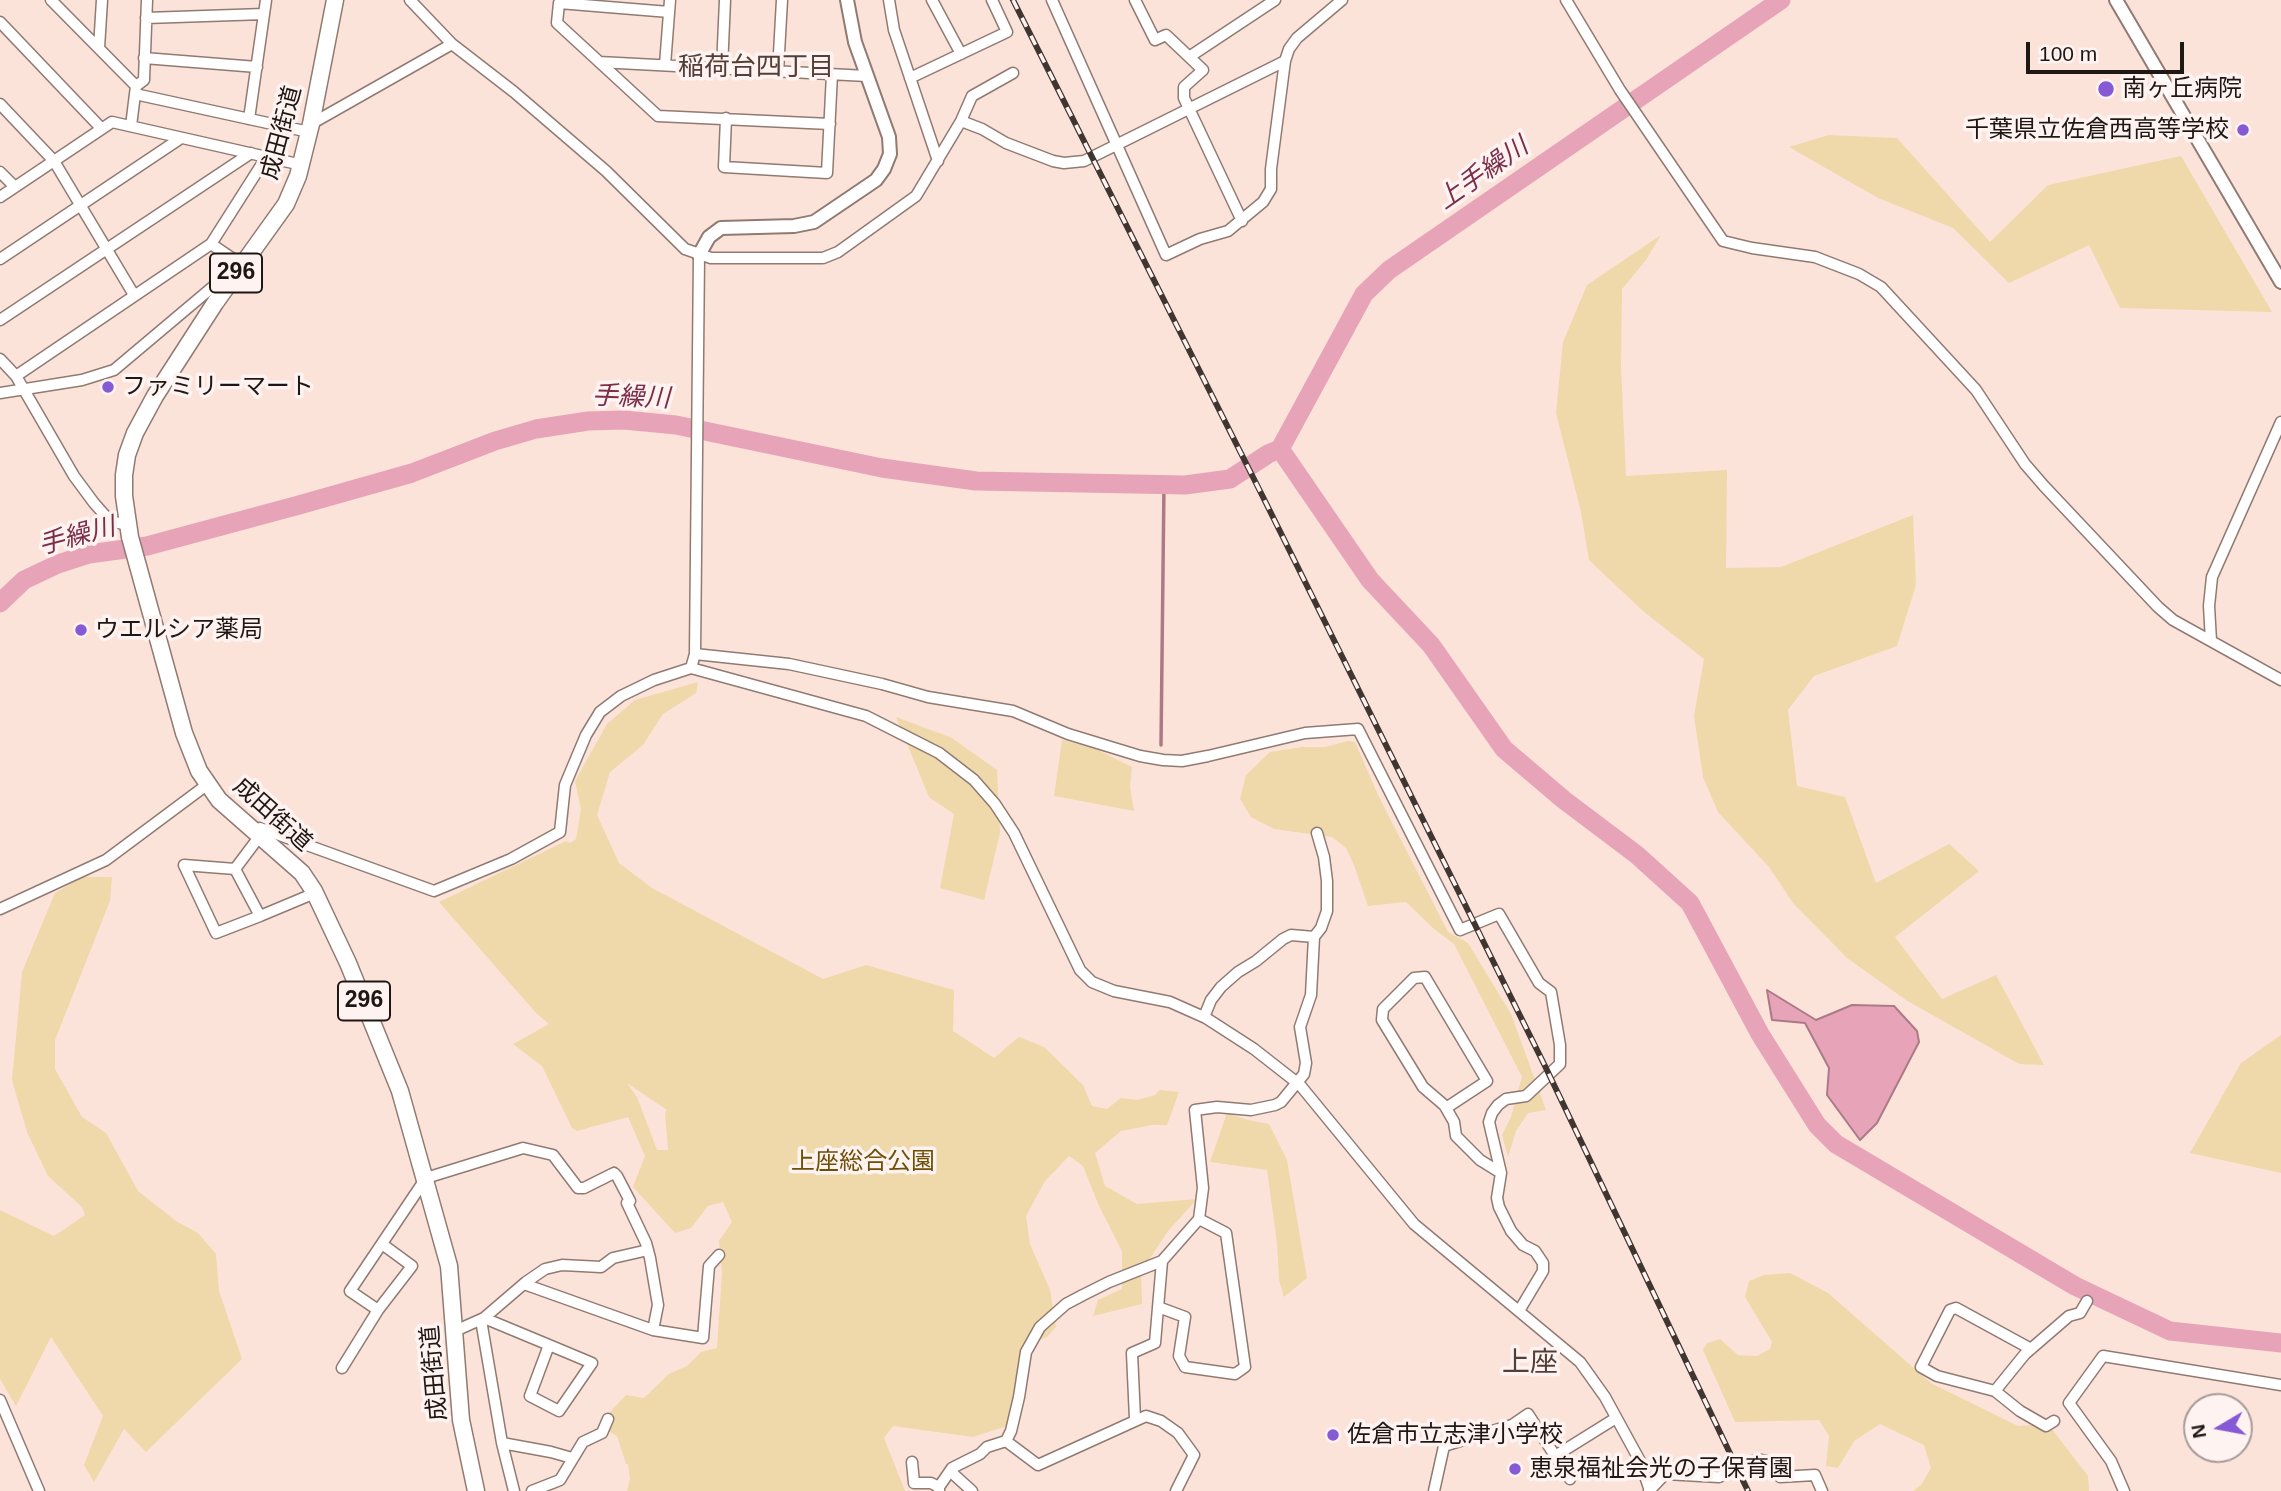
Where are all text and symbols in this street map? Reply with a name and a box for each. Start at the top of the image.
scale bar [2029,28,2186,72]
text: 100 m [2039,42,2097,65]
district label: 稲荷台四丁目 [678,52,834,84]
place label: 南ヶ丘病院 [2122,75,2242,103]
marker: 南ヶ丘病院 [2096,79,2116,99]
street label: 成田街道 [256,83,308,183]
place label: 千葉県立佐倉西高等学校 [1965,116,2229,144]
marker: 千葉県立佐倉西高等学校 [2235,122,2251,138]
water label: 上手繰川 [1431,131,1535,217]
road number: 296 [210,254,262,292]
place label: ファミリーマート [122,373,314,401]
marker: ファミリーマート [100,379,116,395]
water label: 手繰川 [591,381,671,415]
water label: 手繰川 [35,512,119,562]
place label: ウエルシア薬局 [95,616,263,644]
marker: ウエルシア薬局 [73,622,89,638]
street label: 成田街道 [227,772,317,858]
road number: 296 [338,982,390,1020]
park label: 上座総合公園 [791,1148,935,1176]
street label: 成田街道 [416,1324,454,1422]
district label: 上座 [1502,1346,1558,1380]
north arrow [2183,1393,2253,1463]
place label: 佐倉市立志津小学校 [1347,1421,1563,1449]
text: N [2187,1423,2210,1440]
marker: 佐倉市立志津小学校 [1325,1427,1341,1443]
place label: 恵泉福祉会光の子保育園 [1529,1455,1793,1483]
marker: 恵泉福祉会光の子保育園 [1507,1461,1523,1477]

